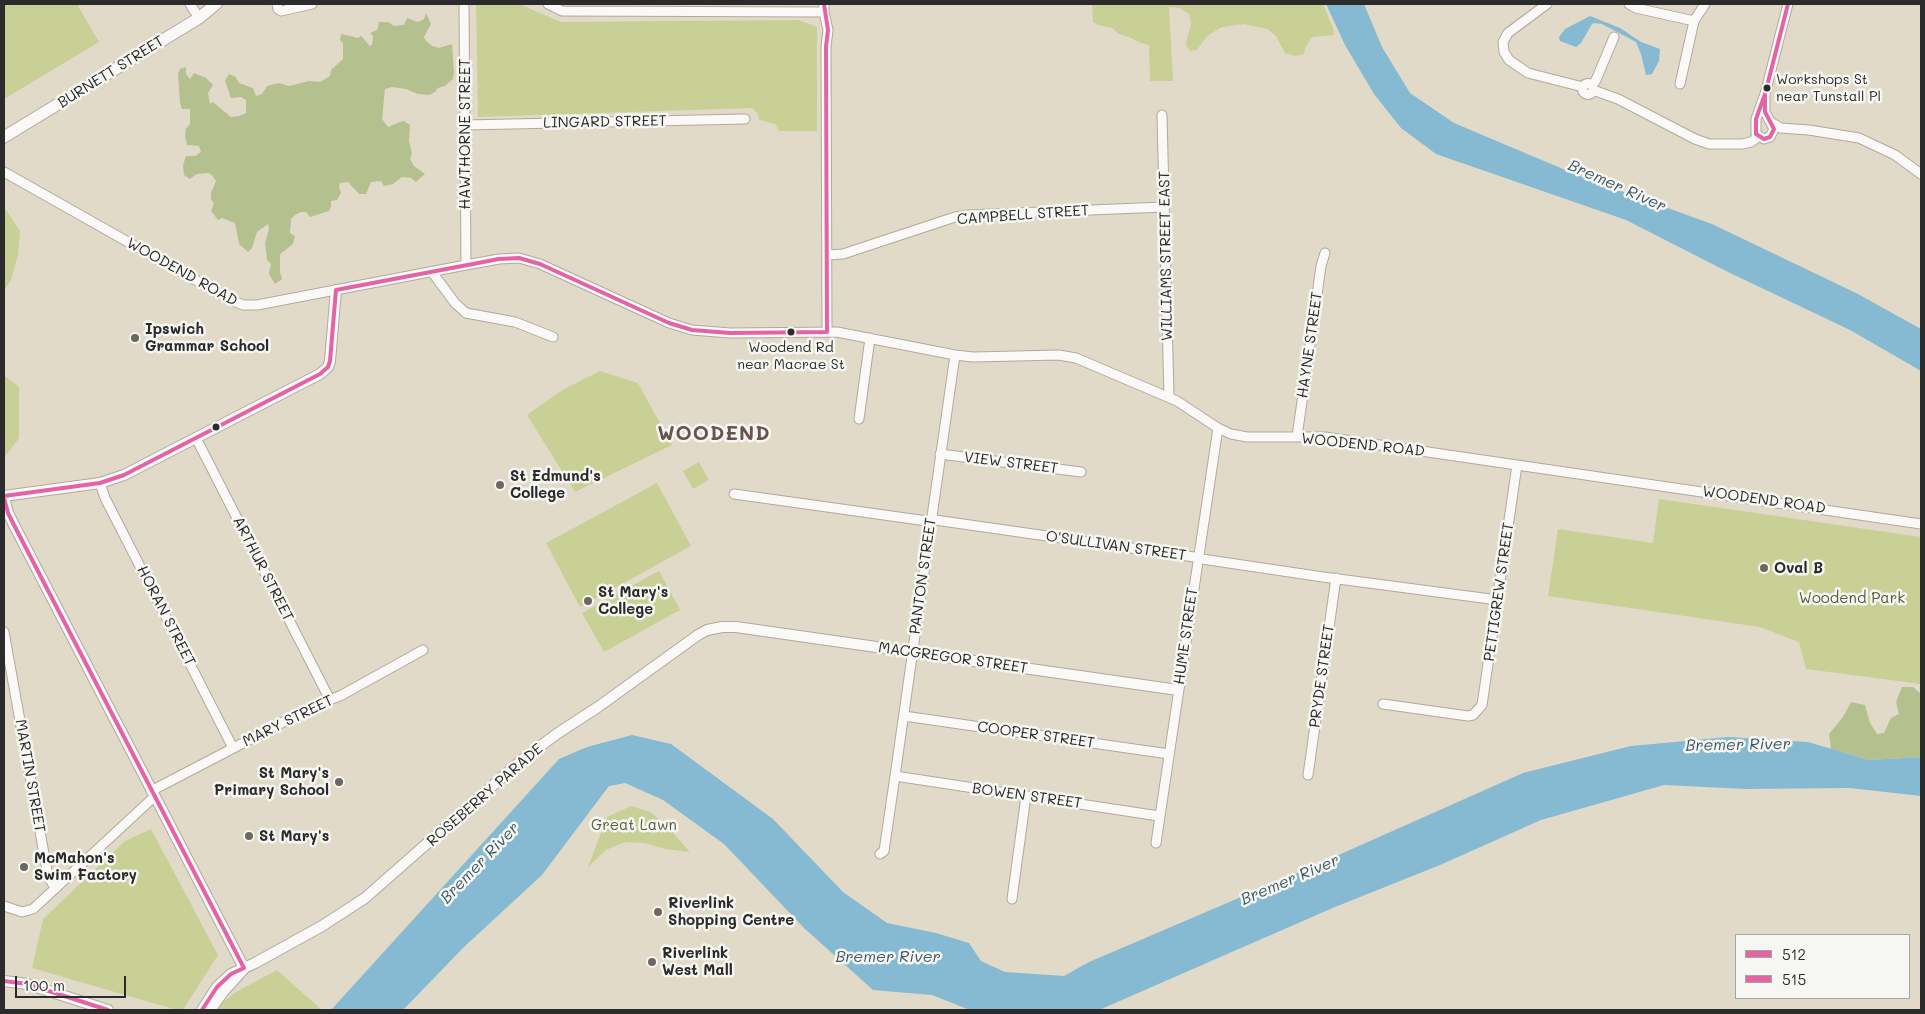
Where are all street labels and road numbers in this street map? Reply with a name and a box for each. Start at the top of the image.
street label: BURNETT STREET [54,32,168,112]
street label: HAWTHORNE STREET [456,58,474,210]
street label: LINGARD STREET [543,112,667,132]
street label: WILLIAMS STREET EAST [1156,171,1176,341]
street label: CAMPBELL STREET [956,201,1090,229]
street label: WOODEND ROAD [123,234,241,310]
street label: HAYNE STREET [1294,291,1326,399]
street label: WOODEND ROAD [1300,430,1426,460]
street label: VIEW STREET [963,448,1059,478]
street label: WOODEND ROAD [1701,482,1827,518]
street label: ARTHUR STREET [229,513,297,625]
street label: PANTON STREET [906,517,940,635]
street label: PETTIGREW STREET [1480,521,1518,663]
street label: O'SULLIVAN STREET [1045,527,1187,565]
street label: HORAN STREET [133,563,199,669]
street label: HUME STREET [1170,586,1202,686]
street label: PRYDE STREET [1306,623,1338,729]
street label: MACGREGOR STREET [877,639,1029,677]
street label: MARY STREET [240,691,336,751]
street label: MARTIN STREET [11,718,49,834]
street label: COOPER STREET [976,718,1096,752]
street label: ROSEBERRY PARADE [423,740,547,850]
street label: BOWEN STREET [971,779,1083,813]

